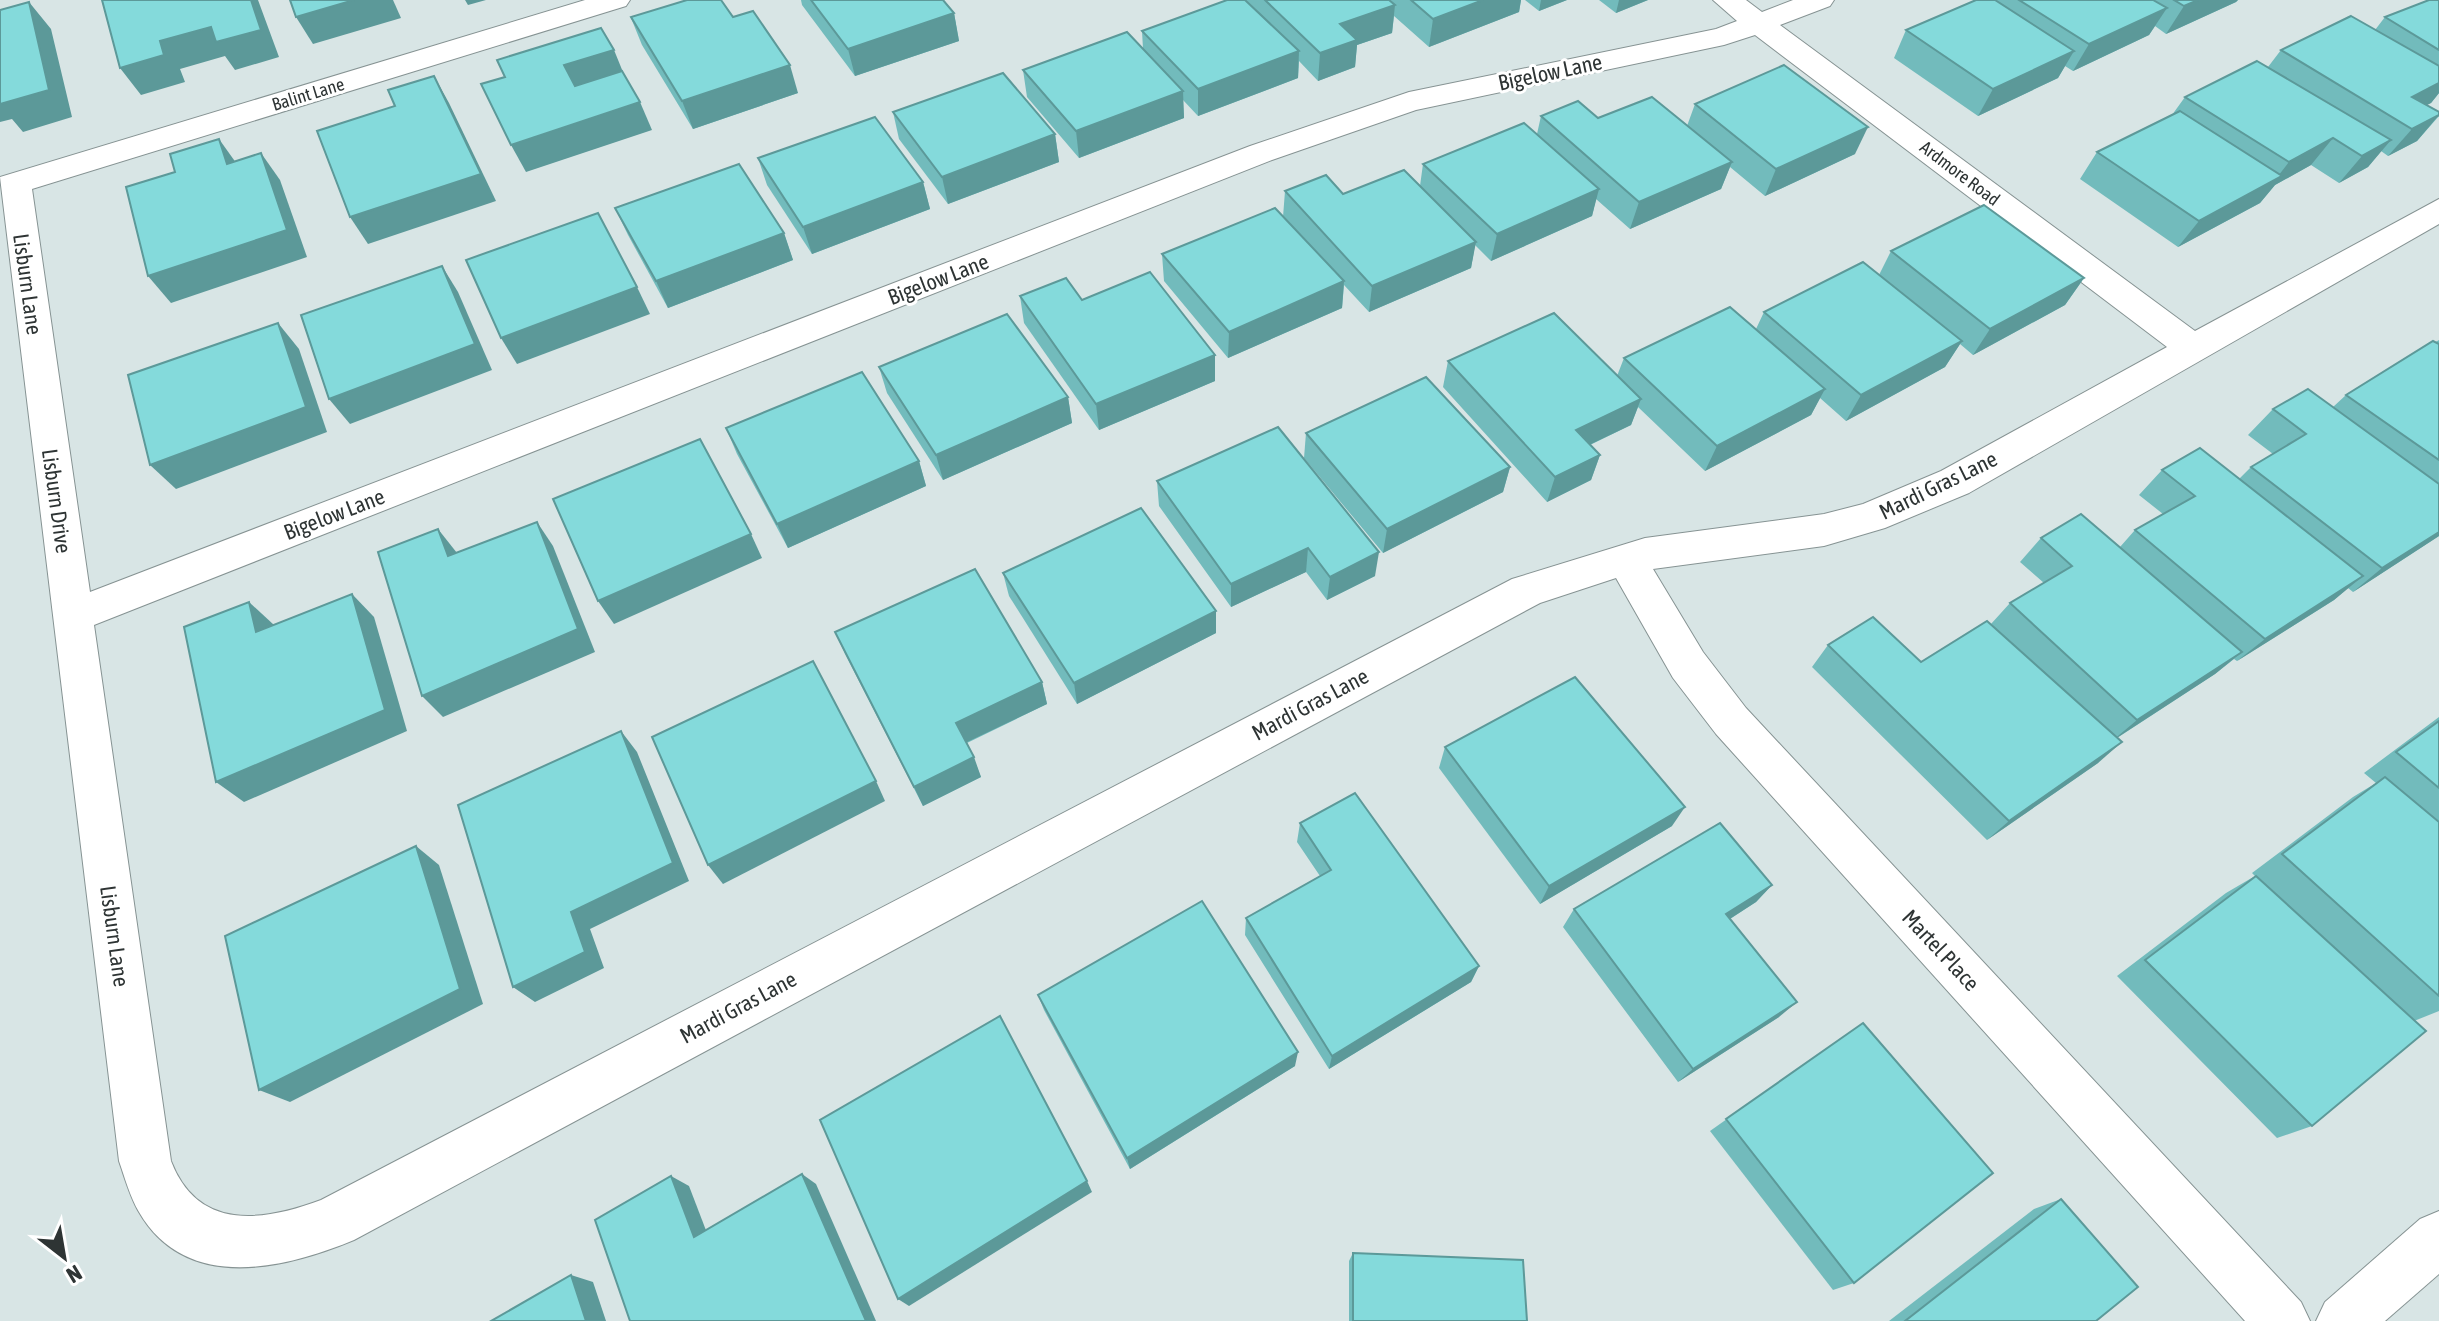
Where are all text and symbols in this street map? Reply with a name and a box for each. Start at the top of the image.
street label: Bigelow Lane [1496,48,1604,96]
street label: Balint Lane [269,73,347,115]
street label: Ardmore Road [1916,136,2004,210]
street label: Lisburn Lane [8,232,48,336]
street label: Bigelow Lane [884,248,992,310]
street label: Mardi Gras Lane [1875,445,2001,525]
street label: Lisburn Drive [37,447,77,555]
street label: Bigelow Lane [280,483,388,545]
street label: Mardi Gras Lane [1247,662,1373,746]
street label: Lisburn Lane [95,884,135,988]
street label: Martel Place [1897,904,1985,996]
street label: Mardi Gras Lane [675,965,801,1049]
north arrow [24,1217,104,1297]
text: N [62,1260,87,1289]

